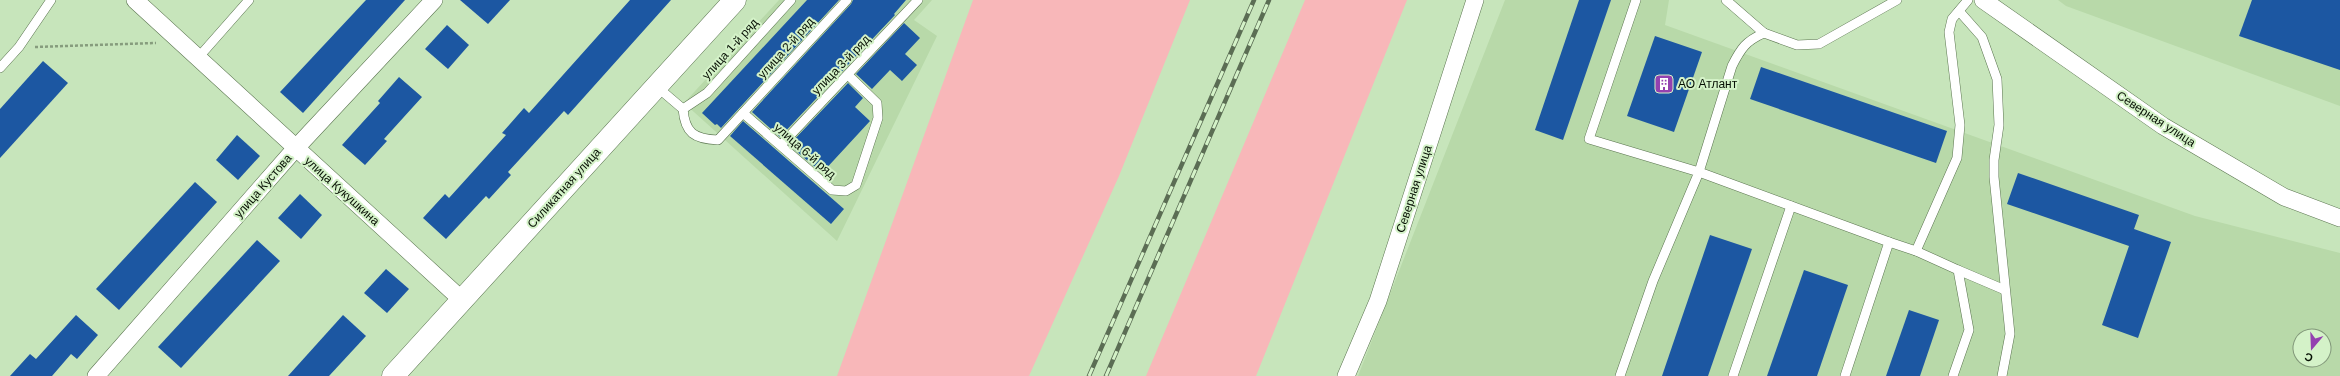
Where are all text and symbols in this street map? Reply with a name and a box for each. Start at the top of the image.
street label: улица 2-й ряд [755,15,817,81]
street label: улица 1-й ряд [699,16,761,82]
street label: улица 3-й ряд [809,32,873,98]
building icon: АО Атлант [1653,73,1675,95]
place label: АО Атлант [1678,77,1738,91]
street label: Северная улица [2114,88,2198,150]
street label: улица 6-й ряд [771,120,839,182]
street label: Северная улица [1393,143,1435,234]
street label: Силикатная улица [524,145,604,231]
street label: улица Кустова [231,151,295,221]
street label: улица Кукушкина [302,154,382,228]
north arrow [2292,328,2332,368]
text: С [2303,350,2314,364]

